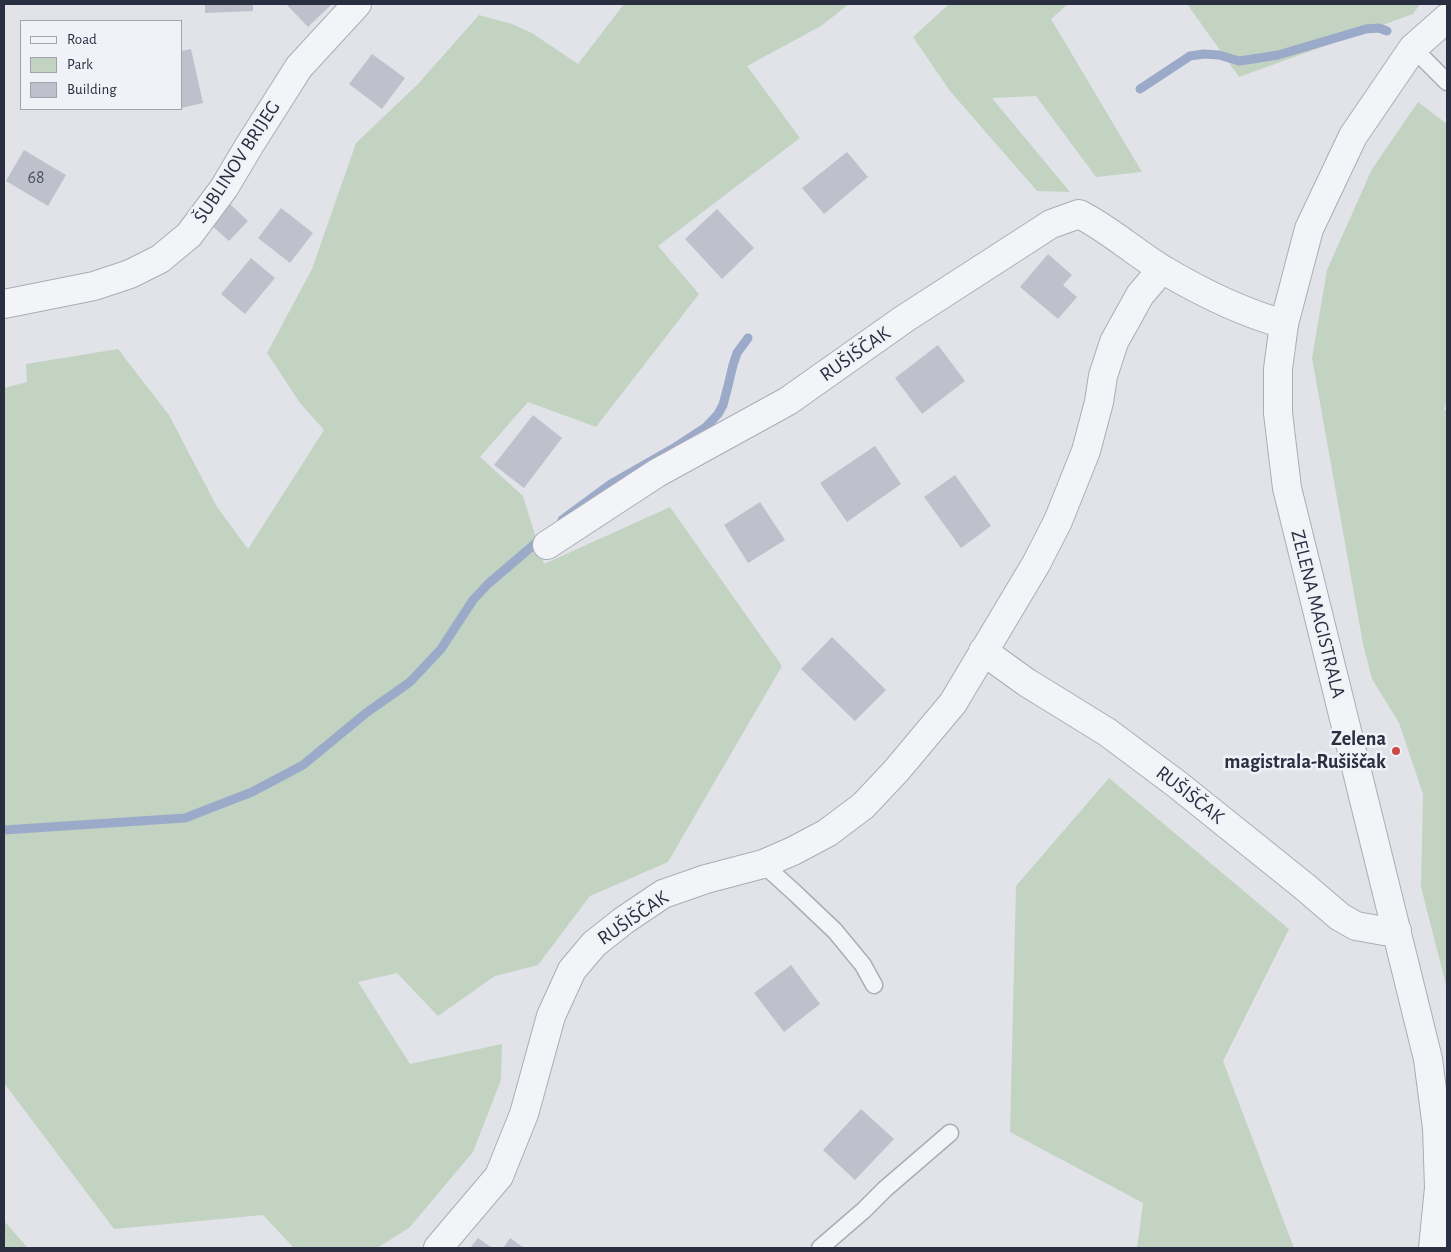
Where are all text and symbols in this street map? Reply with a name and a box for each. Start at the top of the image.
legend [20,20,182,110]
text: Road [67,32,97,47]
text: Park [67,57,93,72]
text: Building [67,82,117,97]
street label: ŠUBLINOV BRIJEG [188,96,286,228]
house number: 68 [28,167,44,189]
street label: RUŠIŠČAK [815,321,895,387]
street label: ZELENA MAGISTRALA [1285,527,1351,701]
place label: Zelena magistrala-Rušiščak [1224,727,1386,774]
marker: Zelena magistrala-Rušiščak [1390,745,1402,757]
street label: RUŠIŠČAK [1151,761,1229,829]
street label: RUŠIŠČAK [593,886,673,950]

